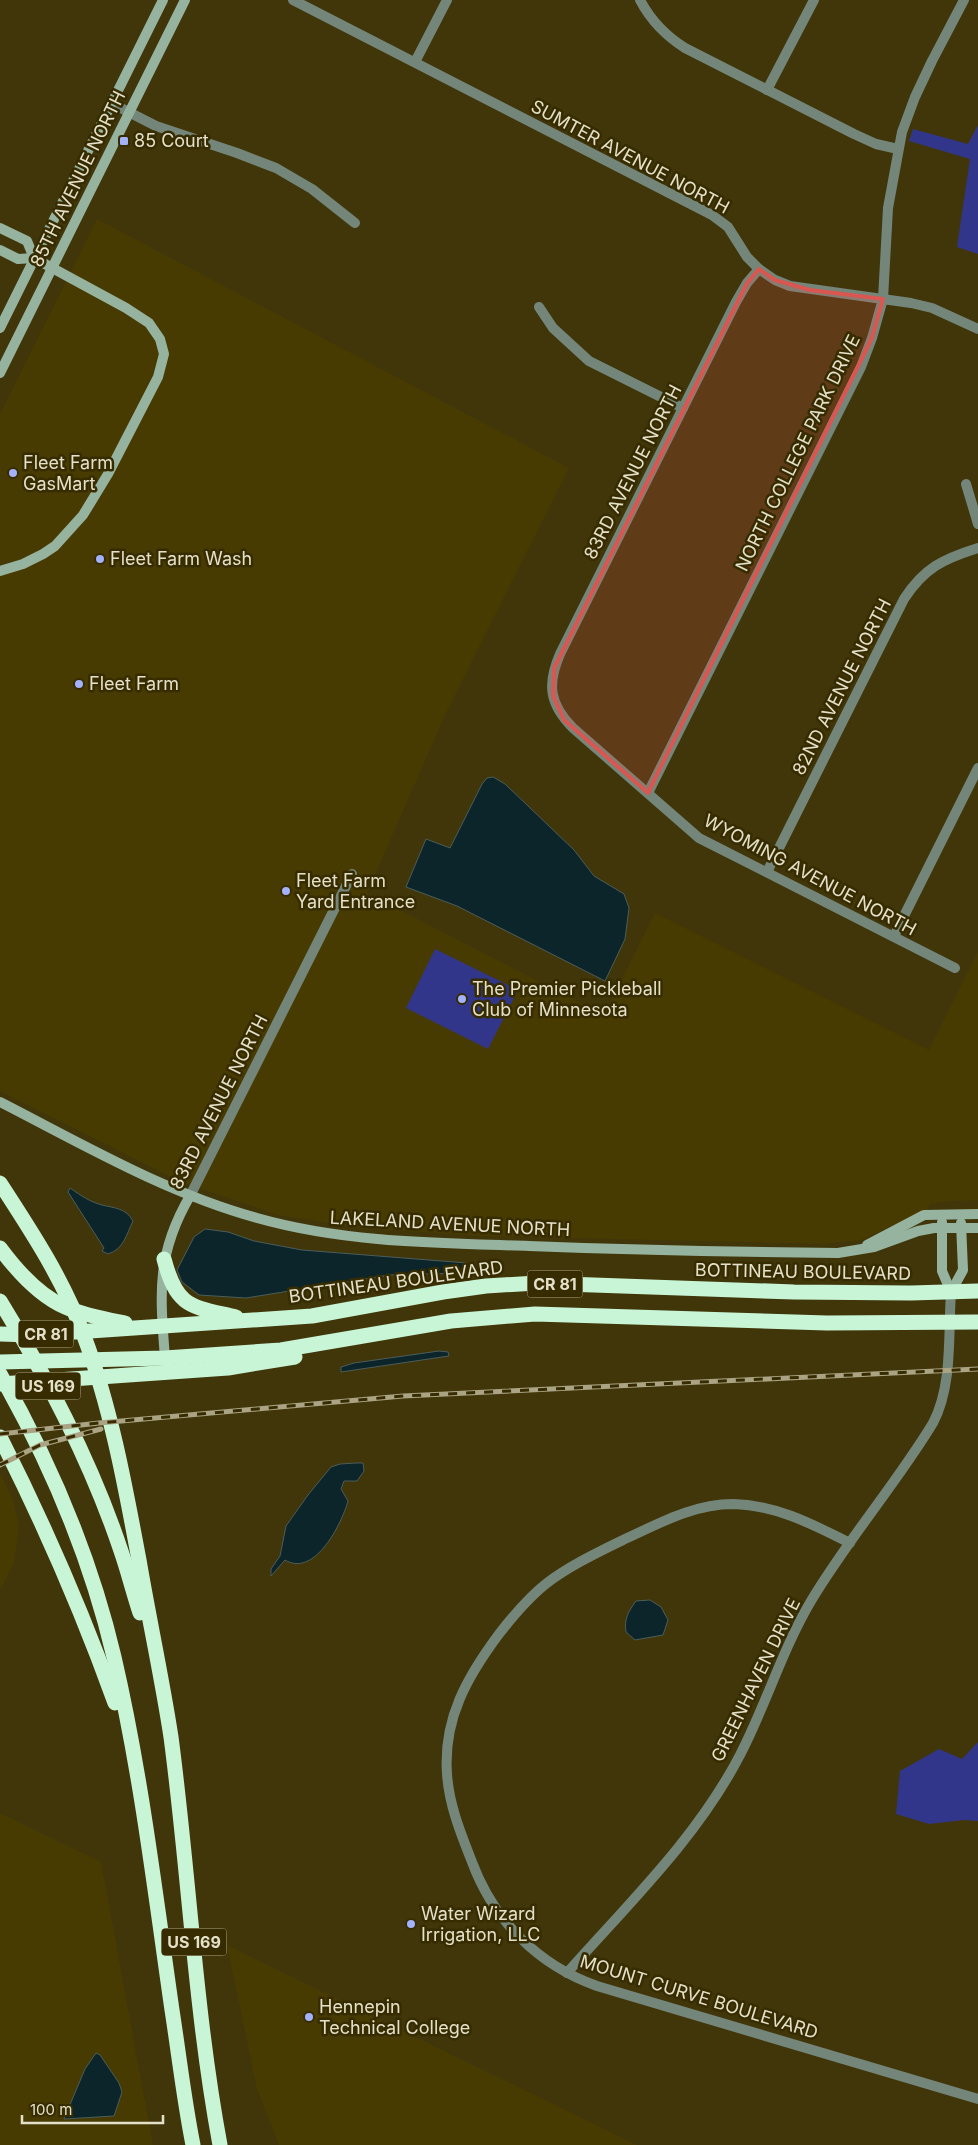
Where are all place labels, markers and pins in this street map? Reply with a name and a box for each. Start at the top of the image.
place label: 85 Court [134,130,209,151]
marker: 85 Court [118,135,130,147]
place label: Fleet Farm GasMart [23,452,113,494]
marker: Fleet Farm GasMart [7,467,19,479]
place label: Fleet Farm Wash [110,548,252,569]
marker: Fleet Farm Wash [94,553,106,565]
place label: Fleet Farm [89,673,179,694]
marker: Fleet Farm [73,678,85,690]
place label: Fleet Farm Yard Entrance [296,870,415,912]
marker: Fleet Farm Yard Entrance [280,885,292,897]
place label: The Premier Pickleball Club of Minnesota [472,978,662,1020]
marker: The Premier Pickleball Club of Minnesota [456,993,468,1005]
place label: Water Wizard Irrigation, LLC [421,1903,540,1945]
marker: Water Wizard Irrigation, LLC [405,1918,417,1930]
place label: Hennepin Technical College [319,1996,470,2038]
marker: Hennepin Technical College [303,2011,315,2023]

